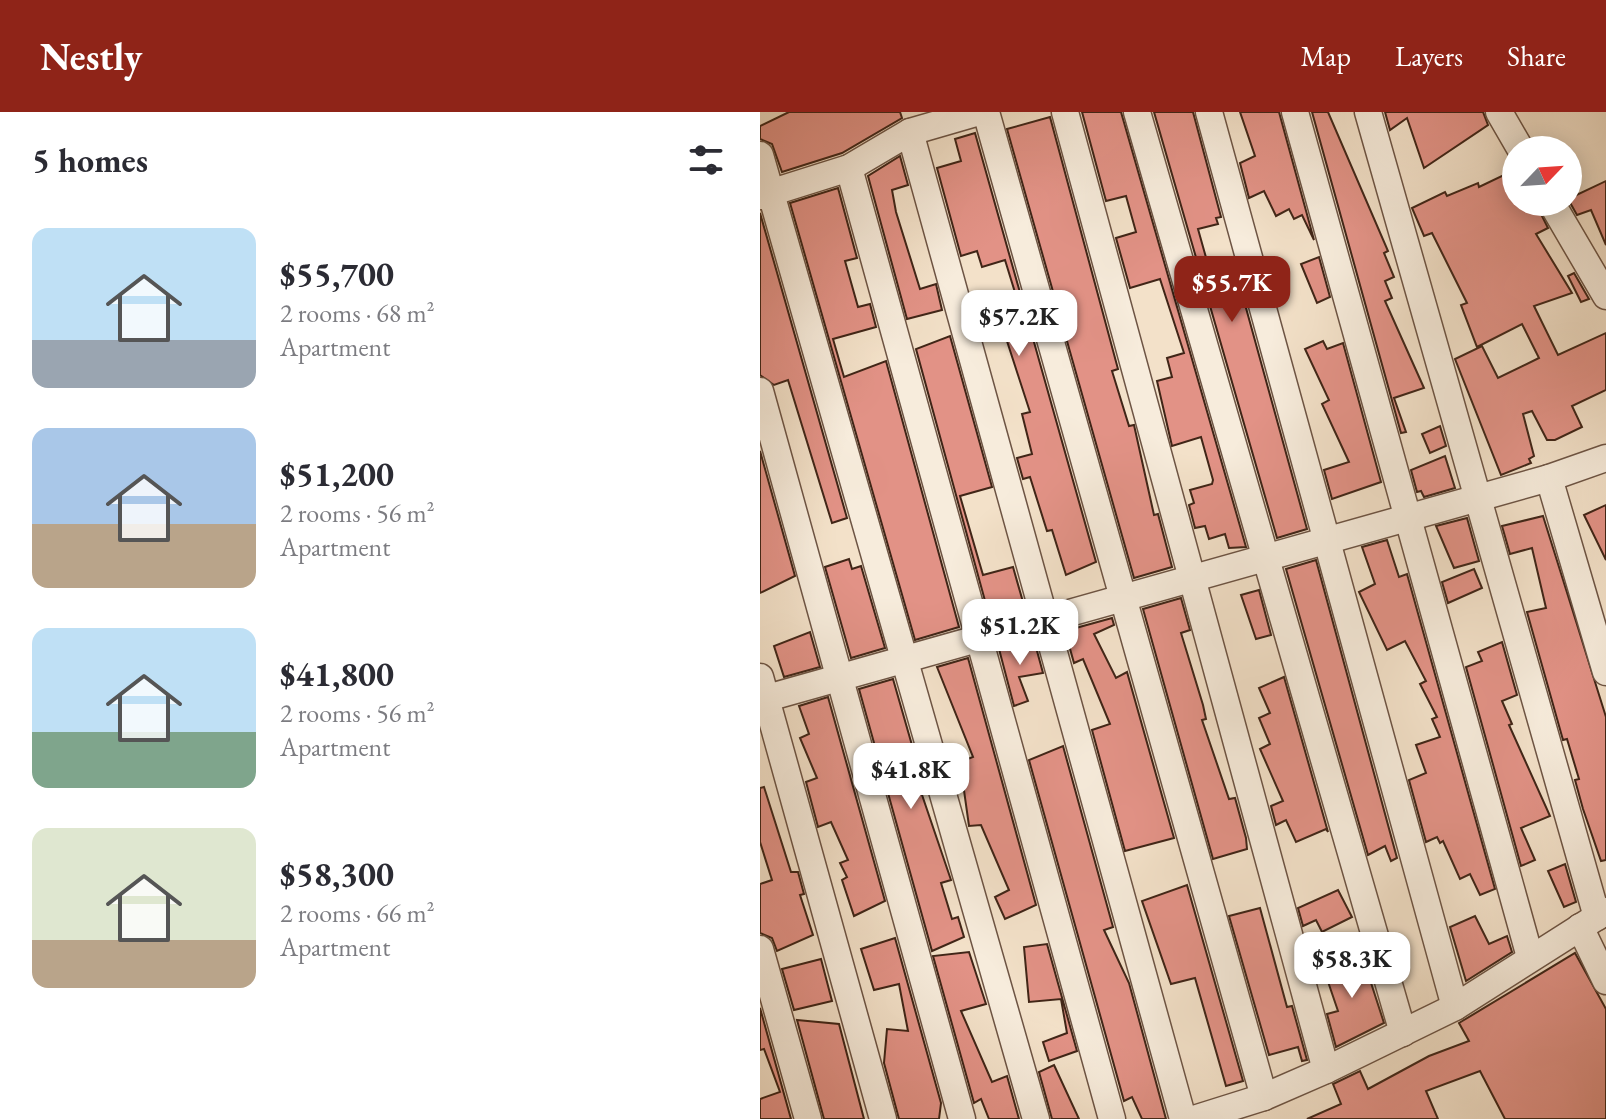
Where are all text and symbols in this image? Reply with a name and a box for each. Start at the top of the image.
text: Nestly [40,32,142,81]
text: Map [1301,38,1351,74]
text: Layers [1395,38,1463,74]
text: Share [1507,38,1566,74]
north arrow [1502,136,1582,216]
map controls [1502,136,1582,216]
text: 5 homes [32,138,148,182]
icon: filters [684,138,728,182]
text: $55,700 [280,252,394,296]
pin: $55.7K [1167,256,1297,324]
icon: home [96,260,192,356]
text: $55.7K [1192,265,1272,299]
pin: $57.2K [954,290,1084,358]
text: 2 rooms · 68 m² [280,296,435,330]
text: $57.2K [979,299,1059,333]
text: Apartment [280,330,390,364]
text: $51,200 [280,452,394,496]
icon: home [96,460,192,556]
text: 2 rooms · 56 m² [280,496,435,530]
text: Apartment [280,530,390,564]
pin: $51.2K [955,599,1085,667]
text: $51.2K [980,608,1060,642]
text: $41,800 [280,652,394,696]
icon: home [96,660,192,756]
text: 2 rooms · 56 m² [280,696,435,730]
text: Apartment [280,730,390,764]
pin: $41.8K [846,743,976,811]
text: $41.8K [871,752,951,786]
text: $58,300 [280,852,394,896]
icon: home [96,860,192,956]
text: 2 rooms · 66 m² [280,896,435,930]
text: Apartment [280,930,390,964]
pin: $58.3K [1287,932,1417,1000]
text: $58.3K [1312,941,1392,975]

